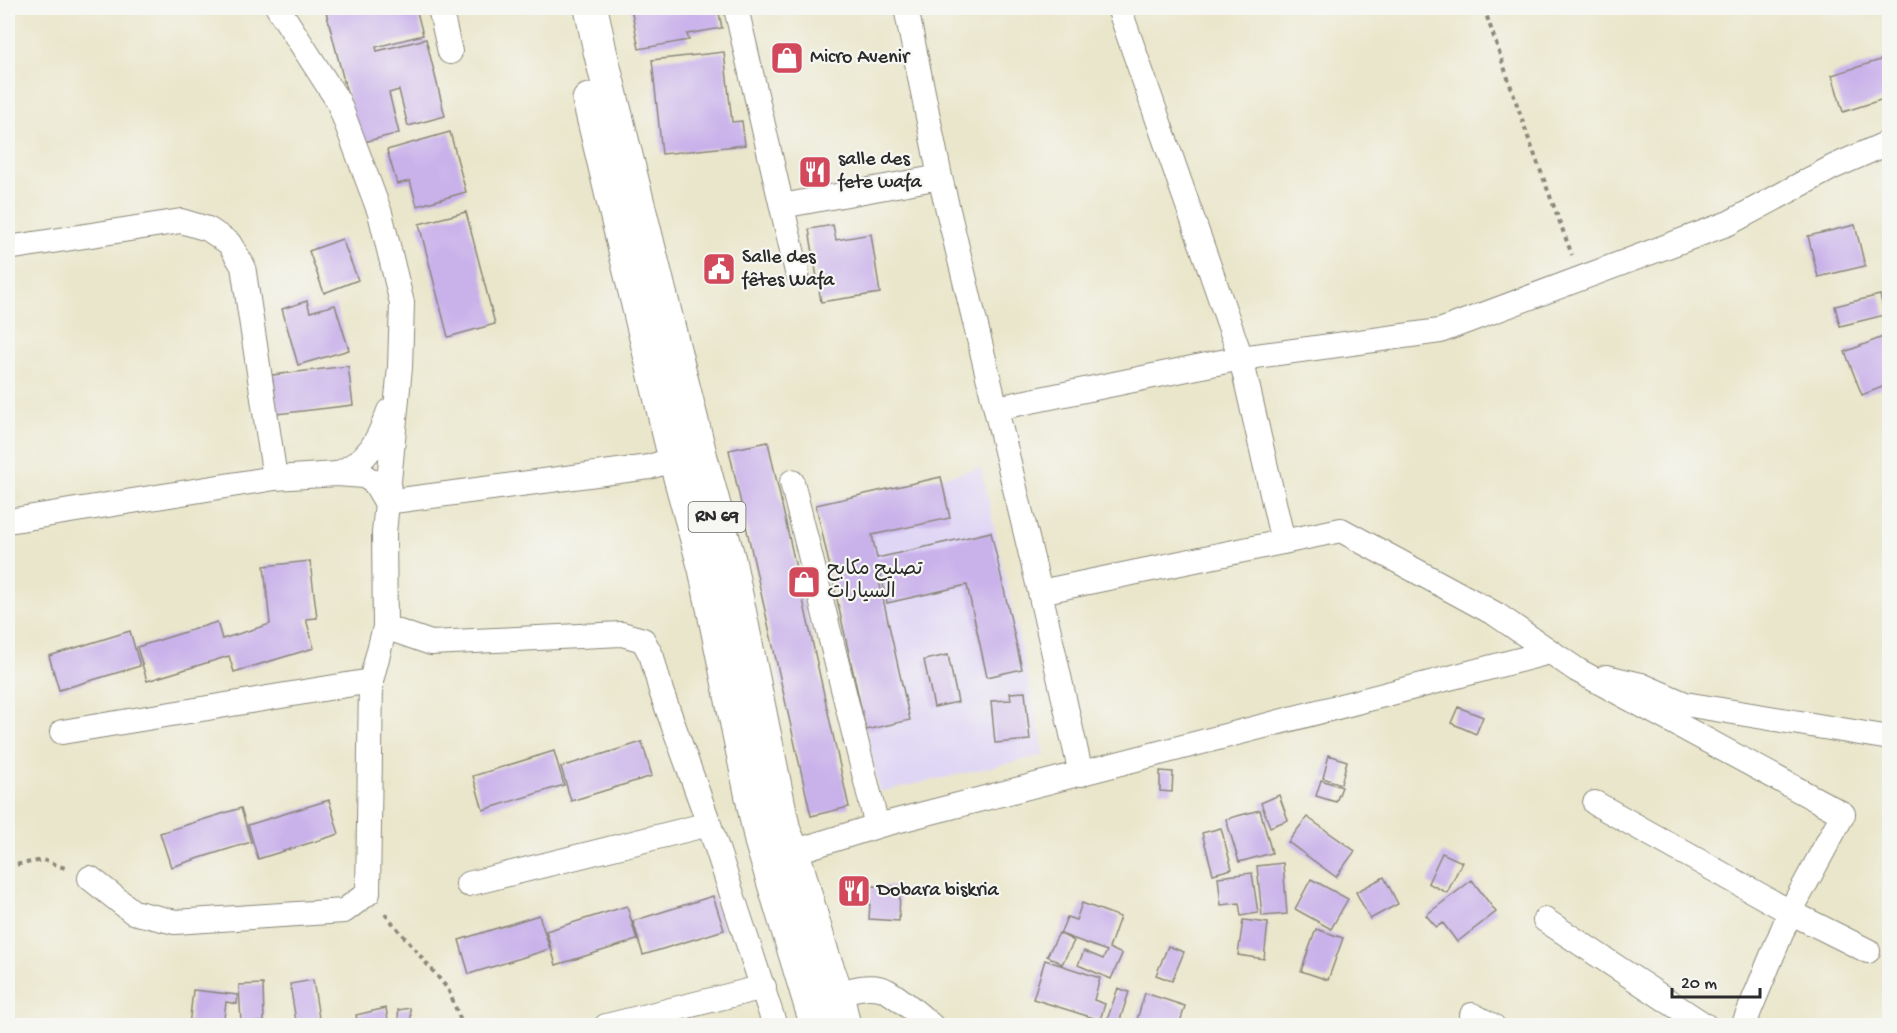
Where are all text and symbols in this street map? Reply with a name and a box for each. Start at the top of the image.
shop icon: Micro Avenir [769,40,805,76]
place label: Micro Avenir [810,47,911,70]
place label: salle des fete wafa [837,149,922,195]
restaurant icon: salle des fete wafa [797,154,833,190]
place label: Salle des fêtes Wafa [741,247,835,293]
public building icon: Salle des fêtes Wafa [701,251,737,287]
road number: RN 69 [688,502,746,532]
place label: تصليح مكابح السيارات [827,558,923,605]
shop icon: تصليح مكابح السيارات [786,564,822,600]
restaurant icon: Dobara biskria [836,873,872,909]
place label: Dobara biskria [875,880,1000,903]
scale bar [1672,961,1760,999]
text: 20 m [1681,974,1717,995]

